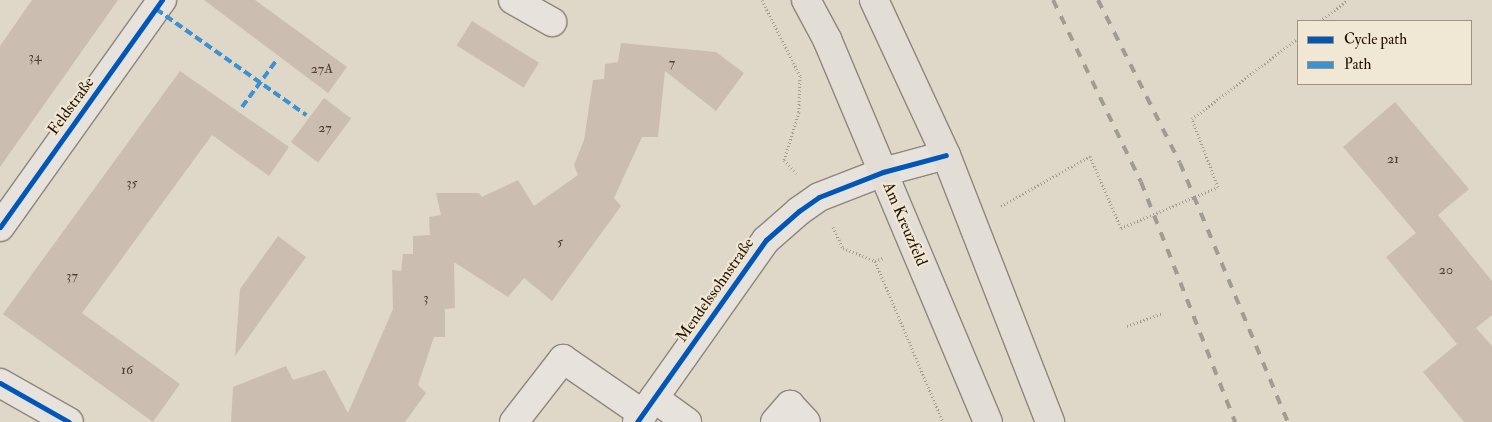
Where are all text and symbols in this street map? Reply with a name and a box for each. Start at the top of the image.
legend [1297,20,1472,85]
text: Cycle path [1344,30,1407,49]
house number: 34 [29,49,41,65]
house number: 7 [669,55,675,71]
text: Path [1344,55,1371,74]
house number: 27A [311,61,333,77]
street label: Feldstraße [44,73,98,139]
house number: 27 [318,120,332,136]
house number: 21 [1387,151,1399,167]
house number: 35 [126,175,138,191]
street label: Am Kreuzfeld [879,179,931,269]
house number: 5 [557,234,563,250]
street label: Mendelssohnstraße [672,234,758,346]
house number: 20 [1439,262,1453,278]
house number: 37 [66,268,78,284]
house number: 3 [423,290,429,306]
house number: 16 [121,362,133,378]

